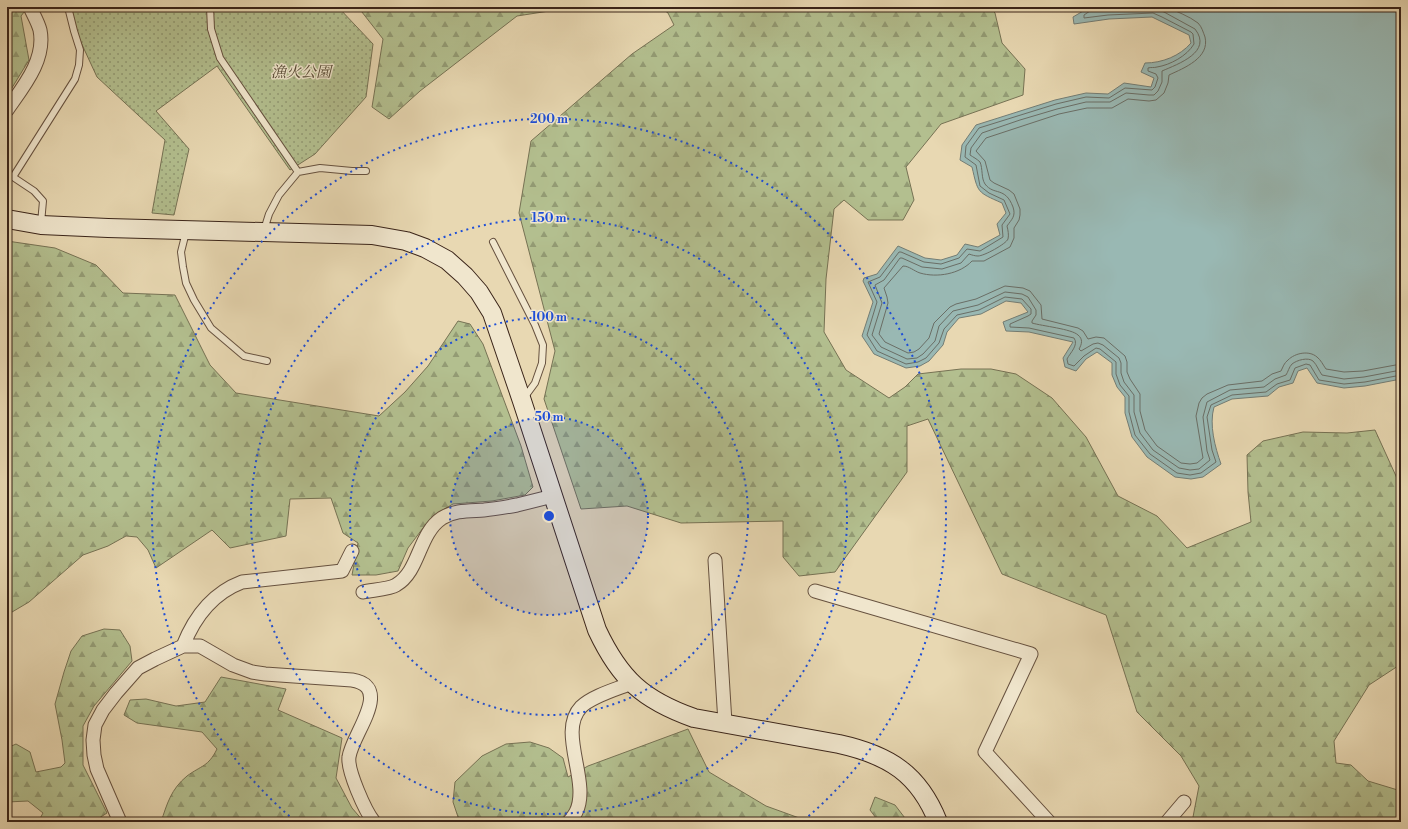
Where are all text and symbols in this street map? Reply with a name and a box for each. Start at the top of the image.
park label: 漁火公園 [271,63,334,82]
text: 200 m [530,112,568,127]
text: 150 m [532,211,566,226]
text: 100 m [531,310,567,325]
text: 50 m [534,410,564,425]
centre of rings [542,509,556,523]

